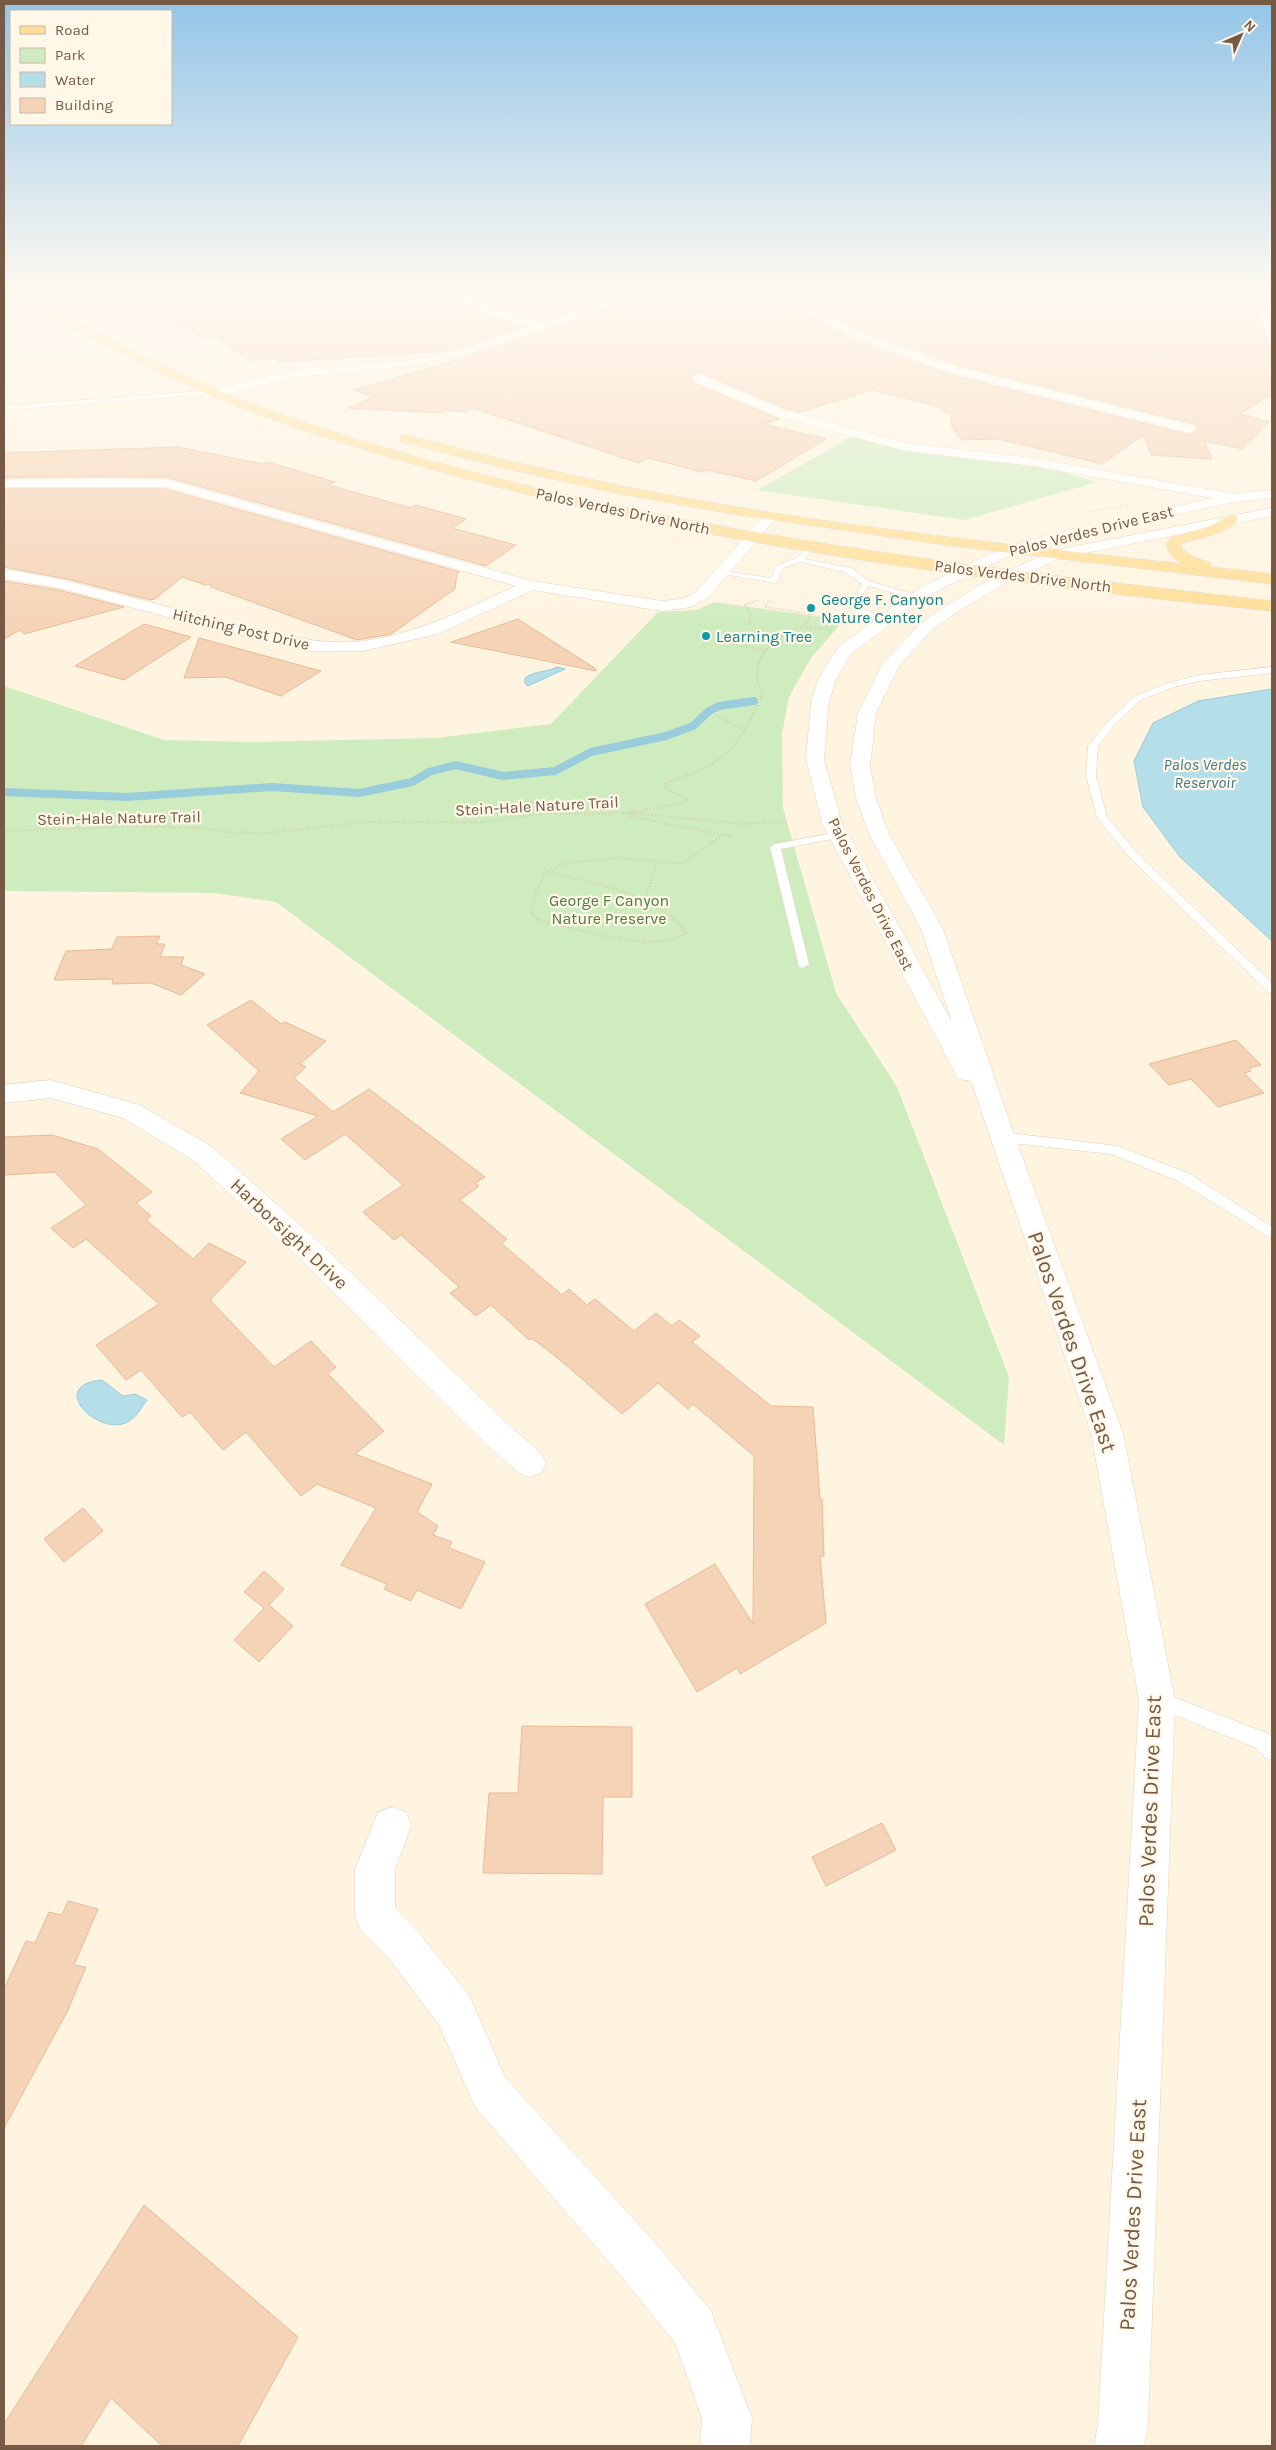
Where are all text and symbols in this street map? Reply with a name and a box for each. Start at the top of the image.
legend [10,10,172,125]
north arrow [1216,10,1266,60]
text: N [1240,17,1259,36]
text: Road [55,21,90,39]
text: Park [55,46,85,64]
text: Water [55,71,96,89]
text: Building [55,96,113,114]
street label: Palos Verdes Drive North [534,483,712,539]
street label: Palos Verdes Drive East [1007,501,1175,561]
street label: Palos Verdes Drive North [934,556,1112,596]
place label: George F. Canyon Nature Center [821,590,944,627]
marker: George F. Canyon Nature Center [805,602,817,614]
street label: Hitching Post Drive [171,604,311,654]
place label: Learning Tree [716,627,812,646]
marker: Learning Tree [700,630,712,642]
water label: Palos Verdes Reservoir [1164,755,1247,792]
street label: Stein-Hale Nature Trail [455,792,619,820]
street label: Stein-Hale Nature Trail [37,807,201,829]
street label: Palos Verdes Drive East [824,814,918,974]
park label: George F Canyon Nature Preserve [549,891,669,928]
street label: Harborsight Drive [226,1174,352,1294]
street label: Palos Verdes Drive East [1022,1228,1122,1456]
street label: Palos Verdes Drive East [1133,1695,1167,1927]
street label: Palos Verdes Drive East [1114,2098,1152,2332]

